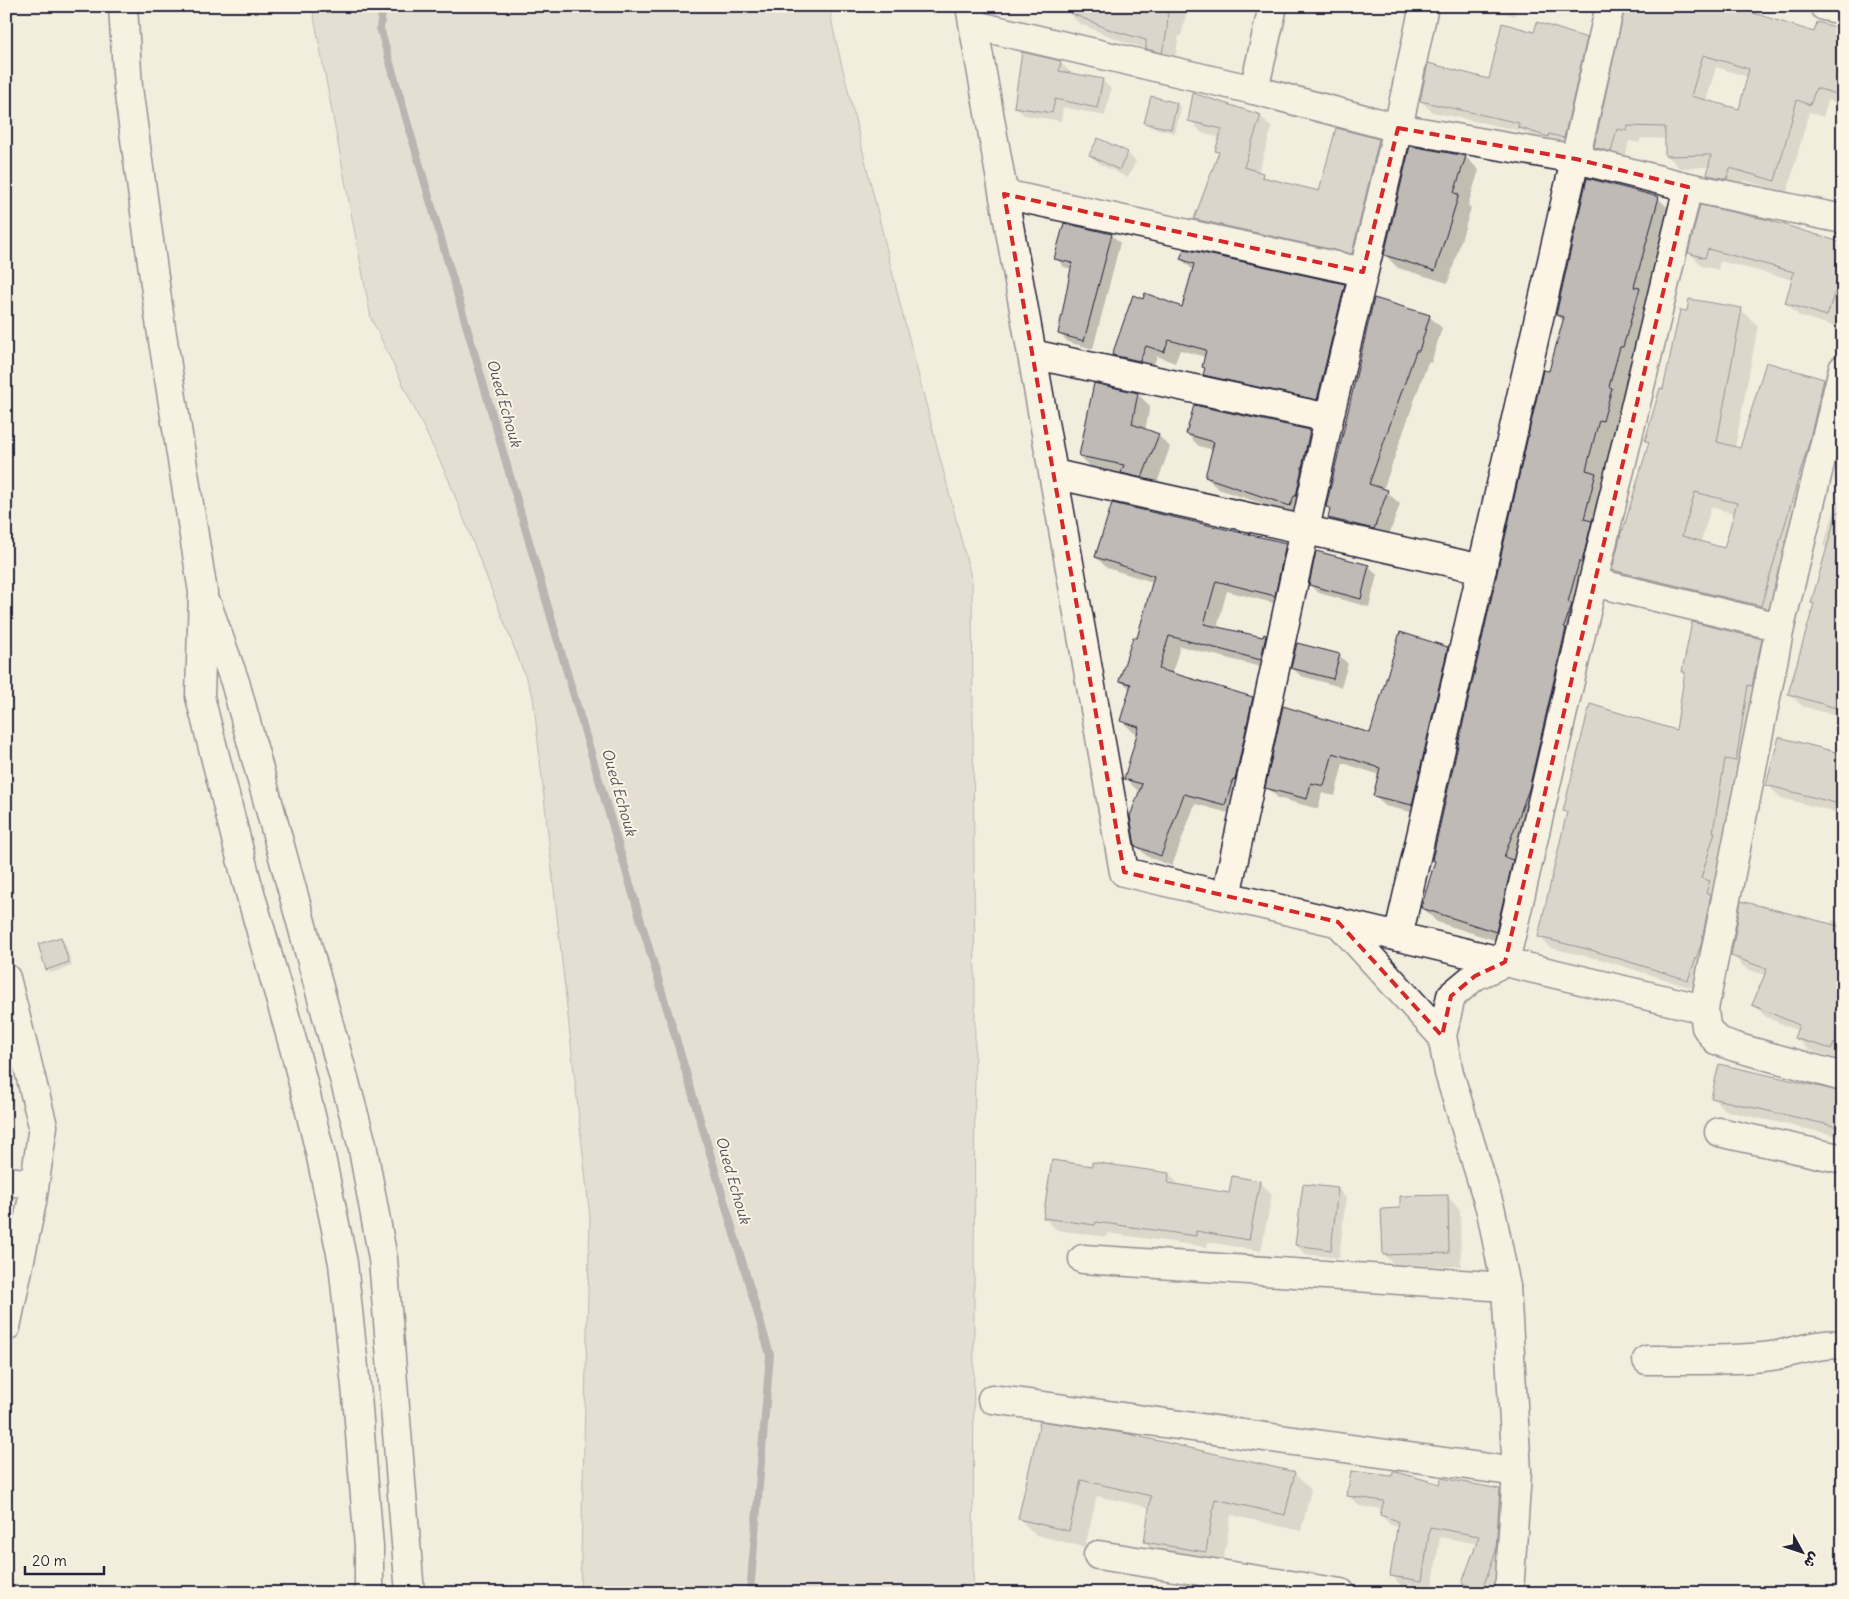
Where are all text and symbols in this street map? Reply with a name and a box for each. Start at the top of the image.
water label: Oued Echouk [483,357,526,450]
water label: Oued Echouk [598,746,641,839]
water label: Oued Echouk [712,1134,755,1227]
north arrow [1776,1526,1826,1576]
scale bar [25,1544,104,1576]
text: ش [1800,1549,1824,1572]
text: 20 m [32,1551,67,1570]

